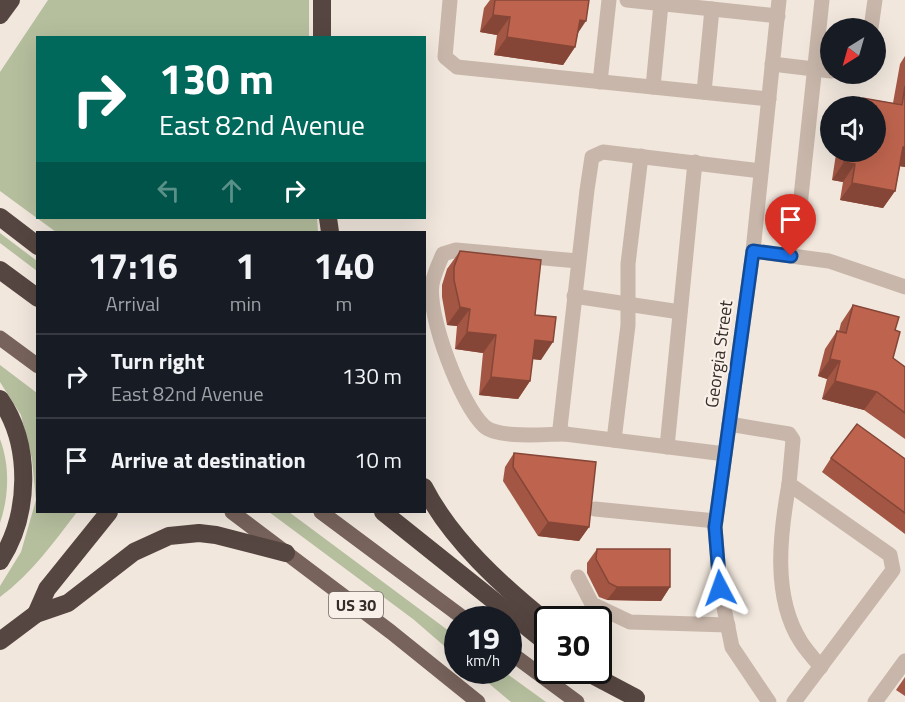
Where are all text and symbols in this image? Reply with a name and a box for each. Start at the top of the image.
north arrow [820,18,886,84]
map controls [820,18,886,162]
text: 130 m [159,46,274,110]
icon: right [60,60,138,138]
button: sound [820,96,886,162]
text: East 82nd Avenue [159,104,365,145]
icon: left [152,174,185,207]
icon: ahead [215,174,248,207]
icon: right [278,174,311,207]
pin [765,194,816,256]
icon: arrive [774,203,807,236]
text: 17:16 [88,238,178,293]
text: 1 [236,238,256,293]
text: 140 [314,238,374,293]
text: Arrival [106,288,160,319]
text: min [230,288,262,319]
text: m [335,288,352,319]
street label: Georgia Street [698,298,740,409]
text: Turn right [111,344,205,378]
text: 130 m [342,359,402,393]
icon: right [60,360,93,393]
text: East 82nd Avenue [111,378,263,409]
text: Arrive at destination [111,443,306,477]
text: 10 m [354,443,402,477]
icon: arrive [60,444,93,477]
position arrow [688,556,752,620]
road number: US 30 [329,592,383,618]
speed limit sign: 30 [534,606,612,684]
text: 19 [466,615,500,661]
text: km/h [466,649,500,672]

